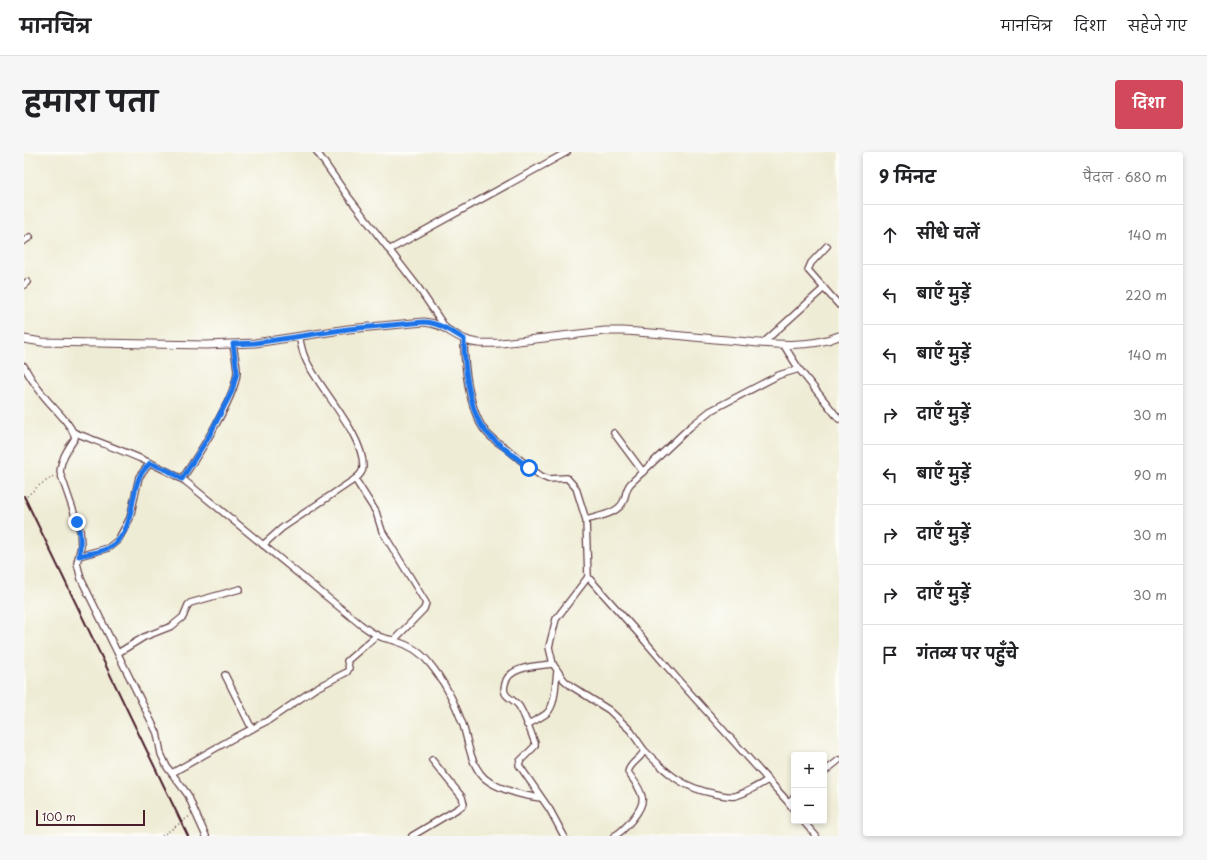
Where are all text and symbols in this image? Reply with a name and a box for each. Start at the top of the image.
text: मानचित्र [20,11,91,39]
text: मानचित्र [1001,15,1052,36]
text: दिशा [1074,15,1106,36]
text: सहेजे गए [1128,15,1187,36]
text: हमारा पता [24,79,157,122]
button: दिशा [1115,80,1183,129]
text: 9 मिनट [879,163,936,189]
text: पैदल · 680 m [1083,167,1167,186]
text: सीधे चलें [917,221,979,244]
icon: ahead [879,224,901,246]
text: 140 m [1128,225,1167,244]
text: बाएँ मुड़ें [917,281,971,304]
icon: left [879,284,901,306]
text: 220 m [1125,285,1167,304]
text: बाएँ मुड़ें [917,341,971,364]
icon: left [879,344,901,366]
text: 140 m [1128,345,1167,364]
text: दाएँ मुड़ें [917,401,970,424]
icon: right [879,404,901,426]
text: 30 m [1133,405,1167,424]
route start [520,459,538,477]
text: बाएँ मुड़ें [917,461,971,484]
icon: left [879,464,901,486]
text: 90 m [1134,465,1167,484]
route end [68,513,86,531]
text: दाएँ मुड़ें [917,521,970,544]
icon: right [879,524,901,546]
text: 30 m [1133,525,1167,544]
text: दाएँ मुड़ें [917,581,970,604]
icon: right [879,584,901,606]
text: 30 m [1133,585,1167,604]
text: गंतव्य पर पहुँचे [917,641,1018,664]
icon: arrive [879,644,901,666]
map controls [791,752,827,824]
button: + [791,752,827,788]
button: − [791,788,827,824]
scale bar [36,808,145,827]
text: 100 m [42,808,76,825]

